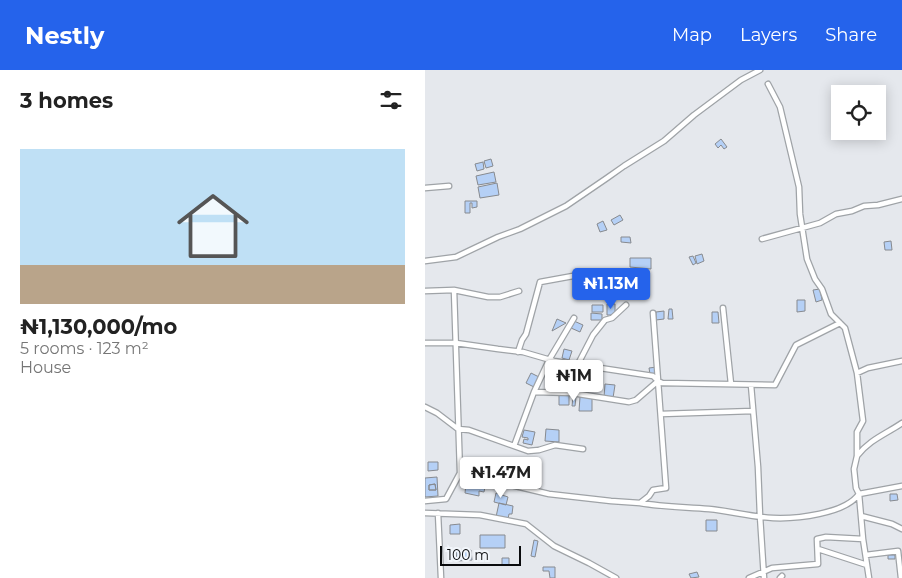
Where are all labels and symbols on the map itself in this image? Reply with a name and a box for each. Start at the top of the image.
pin: ₦1.13M [570,268,652,310]
pin: ₦1M [550,360,598,402]
pin: ₦1.47M [460,456,542,499]
scale bar [440,543,521,566]

